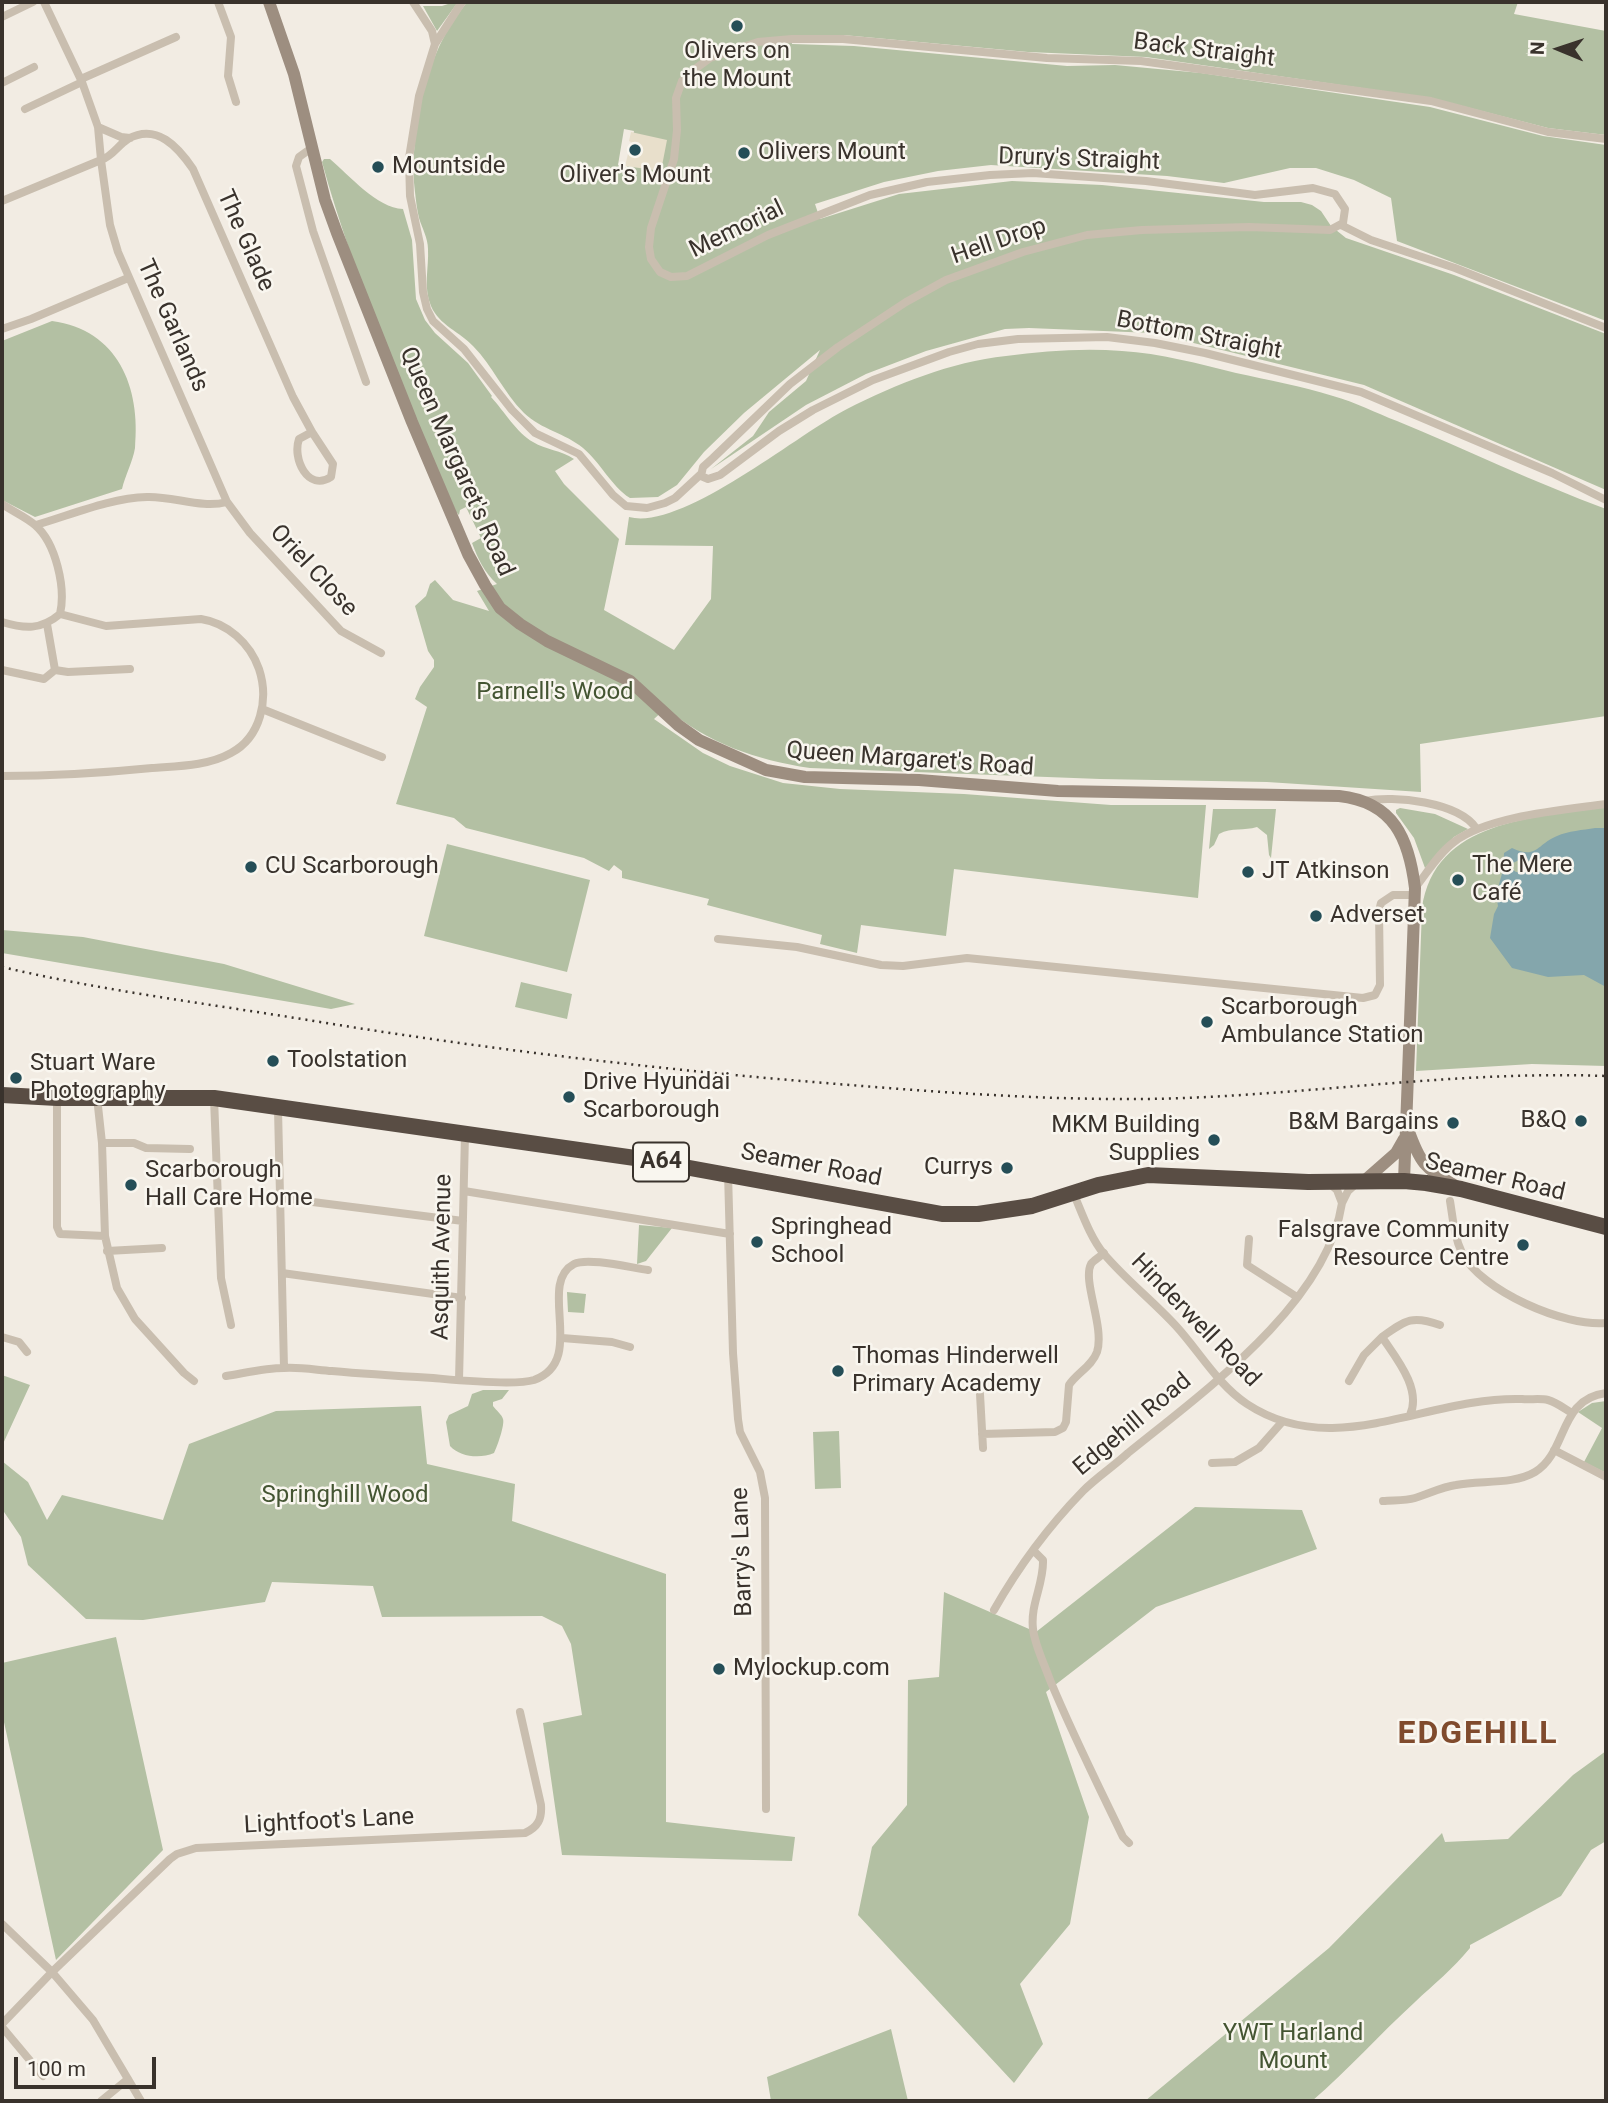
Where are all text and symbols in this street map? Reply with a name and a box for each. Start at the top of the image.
north arrow [1524,14,1594,84]
marker: Olivers on the Mount [729,18,745,34]
street label: Back Straight [1132,28,1276,74]
place label: Olivers on the Mount [683,38,791,94]
text: N [1526,41,1549,55]
place label: Olivers Mount [758,139,906,167]
marker: Oliver's Mount [627,142,643,158]
street label: Drury's Straight [998,143,1160,177]
marker: Olivers Mount [736,145,752,161]
place label: Mountside [392,153,505,181]
marker: Mountside [370,159,386,175]
place label: Oliver's Mount [559,162,711,190]
street label: The Glade [210,186,280,296]
street label: Memorial [685,195,789,265]
street label: Hell Drop [948,212,1050,272]
street label: The Garlands [130,255,214,397]
street label: Bottom Straight [1114,306,1284,366]
street label: Queen Margaret's Road [392,343,520,581]
street label: Oriel Close [263,519,363,623]
park label: Parnell's Wood [476,679,634,707]
street label: Queen Margaret's Road [785,737,1035,783]
place label: The Mere Café [1472,852,1573,908]
place label: CU Scarborough [265,853,439,881]
place label: JT Atkinson [1262,858,1389,886]
marker: CU Scarborough [243,859,259,875]
marker: JT Atkinson [1240,864,1256,880]
marker: The Mere Café [1450,872,1466,888]
place label: Adverset [1330,902,1424,930]
marker: Adverset [1308,908,1324,924]
place label: Scarborough Ambulance Station [1221,994,1424,1050]
marker: Scarborough Ambulance Station [1199,1014,1215,1030]
place label: Toolstation [287,1047,407,1075]
place label: Stuart Ware Photography [30,1050,166,1106]
marker: Toolstation [265,1053,281,1069]
place label: Drive Hyundai Scarborough [583,1069,730,1125]
marker: Stuart Ware Photography [8,1070,24,1086]
marker: Drive Hyundai Scarborough [561,1089,577,1105]
place label: B&Q [1521,1107,1567,1135]
place label: B&M Bargains [1288,1109,1439,1137]
place label: MKM Building Supplies [1051,1112,1200,1168]
marker: B&Q [1573,1113,1589,1129]
marker: B&M Bargains [1445,1115,1461,1131]
marker: MKM Building Supplies [1206,1132,1222,1148]
street label: Seamer Road [738,1138,884,1194]
road number: A64 [633,1142,689,1182]
street label: Seamer Road [1422,1148,1568,1208]
place label: Currys [924,1154,993,1182]
place label: Scarborough Hall Care Home [145,1157,313,1213]
marker: Currys [999,1160,1015,1176]
street label: Asquith Avenue [427,1174,459,1340]
marker: Scarborough Hall Care Home [123,1177,139,1193]
place label: Springhead School [771,1214,892,1270]
place label: Falsgrave Community Resource Centre [1278,1217,1509,1273]
marker: Springhead School [749,1234,765,1250]
marker: Falsgrave Community Resource Centre [1515,1237,1531,1253]
street label: Hinderwell Road [1124,1248,1266,1394]
place label: Thomas Hinderwell Primary Academy [852,1343,1059,1399]
marker: Thomas Hinderwell Primary Academy [830,1363,846,1379]
street label: Edgehill Road [1068,1367,1198,1483]
park label: Springhill Wood [262,1482,428,1510]
street label: Barry's Lane [726,1487,760,1617]
place label: Mylockup.com [733,1655,890,1683]
marker: Mylockup.com [711,1661,727,1677]
district label: EDGEHILL [1398,1716,1558,1754]
street label: Lightfoot's Lane [243,1803,415,1841]
park label: YWT Harland Mount [1223,2020,1363,2076]
scale bar [18,2044,159,2088]
text: 100 m [27,2057,86,2081]

